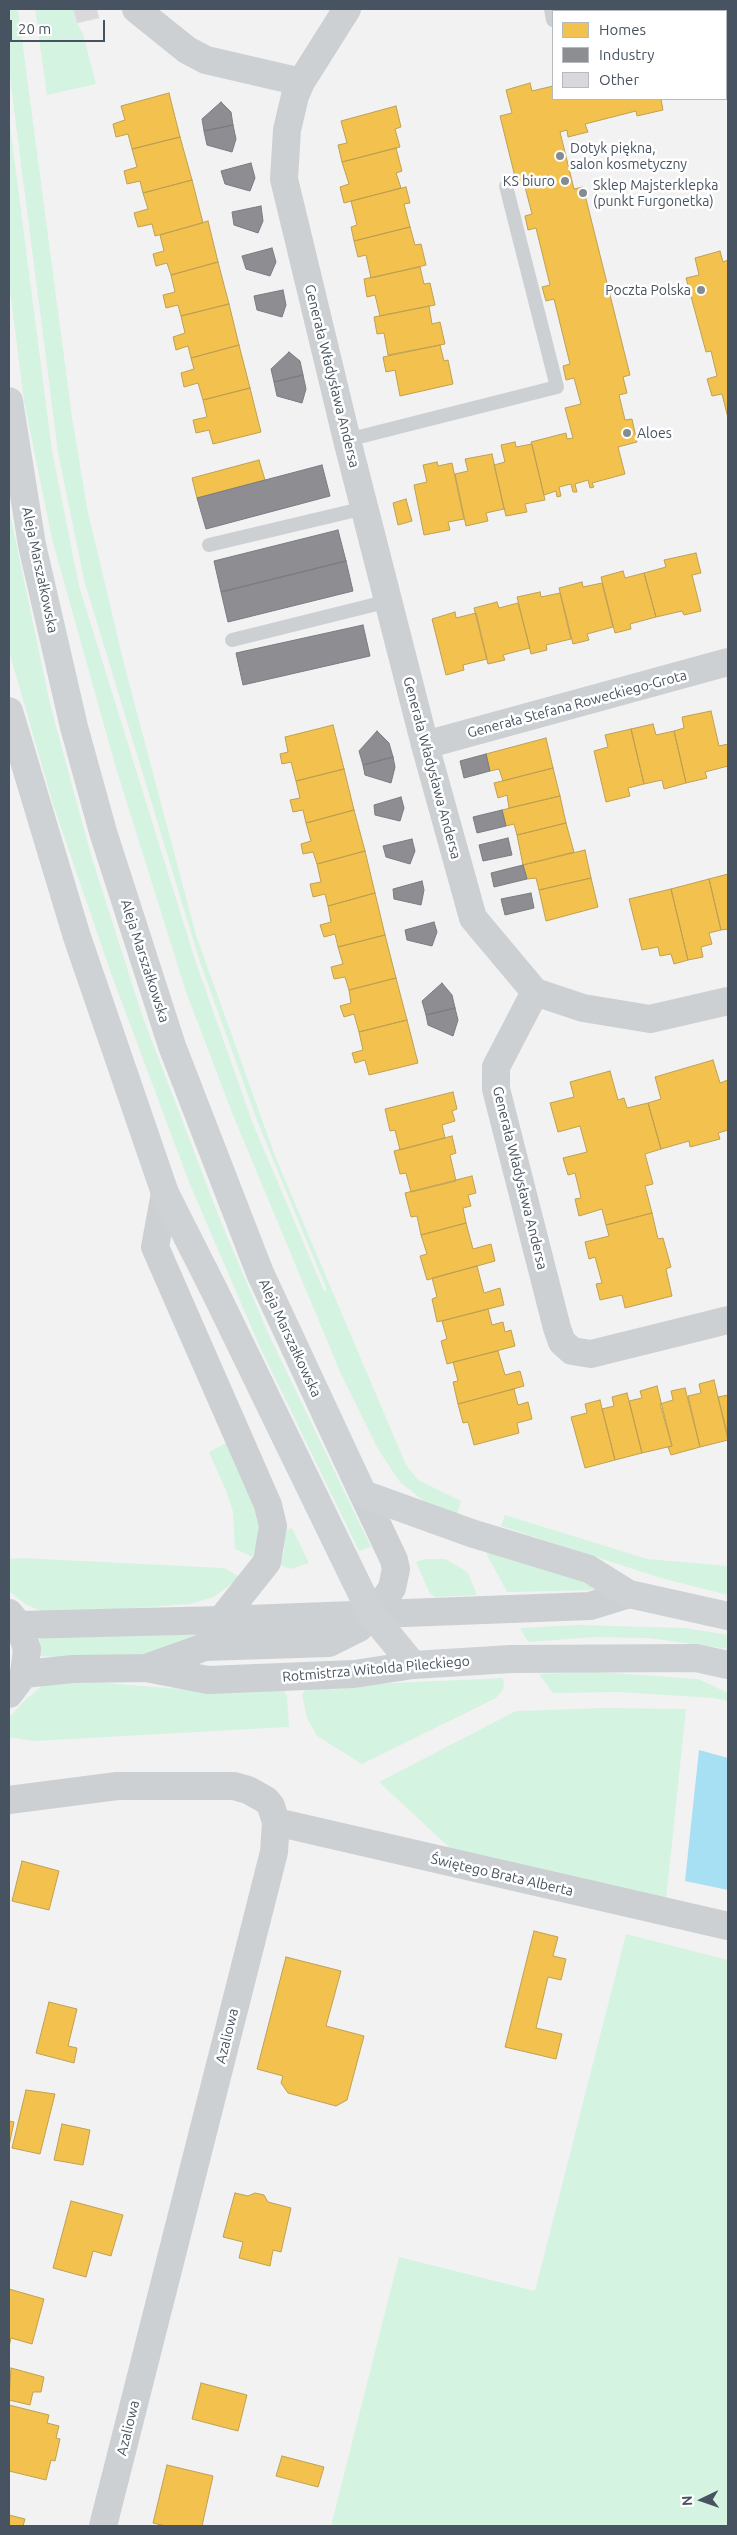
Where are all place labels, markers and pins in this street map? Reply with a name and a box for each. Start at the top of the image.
place label: Dotyk piękna, salon kosmetyczny [570,140,687,172]
marker: Dotyk piękna, salon kosmetyczny [554,150,566,162]
place label: KS biuro [503,173,555,189]
marker: KS biuro [559,175,571,187]
place label: Sklep Majsterklepka (punkt Furgonetka) [593,177,718,210]
marker: Sklep Majsterklepka (punkt Furgonetka) [577,187,589,199]
place label: Poczta Polska [605,282,691,298]
marker: Poczta Polska [695,284,707,296]
place label: Aloes [637,425,672,441]
marker: Aloes [621,427,633,439]

